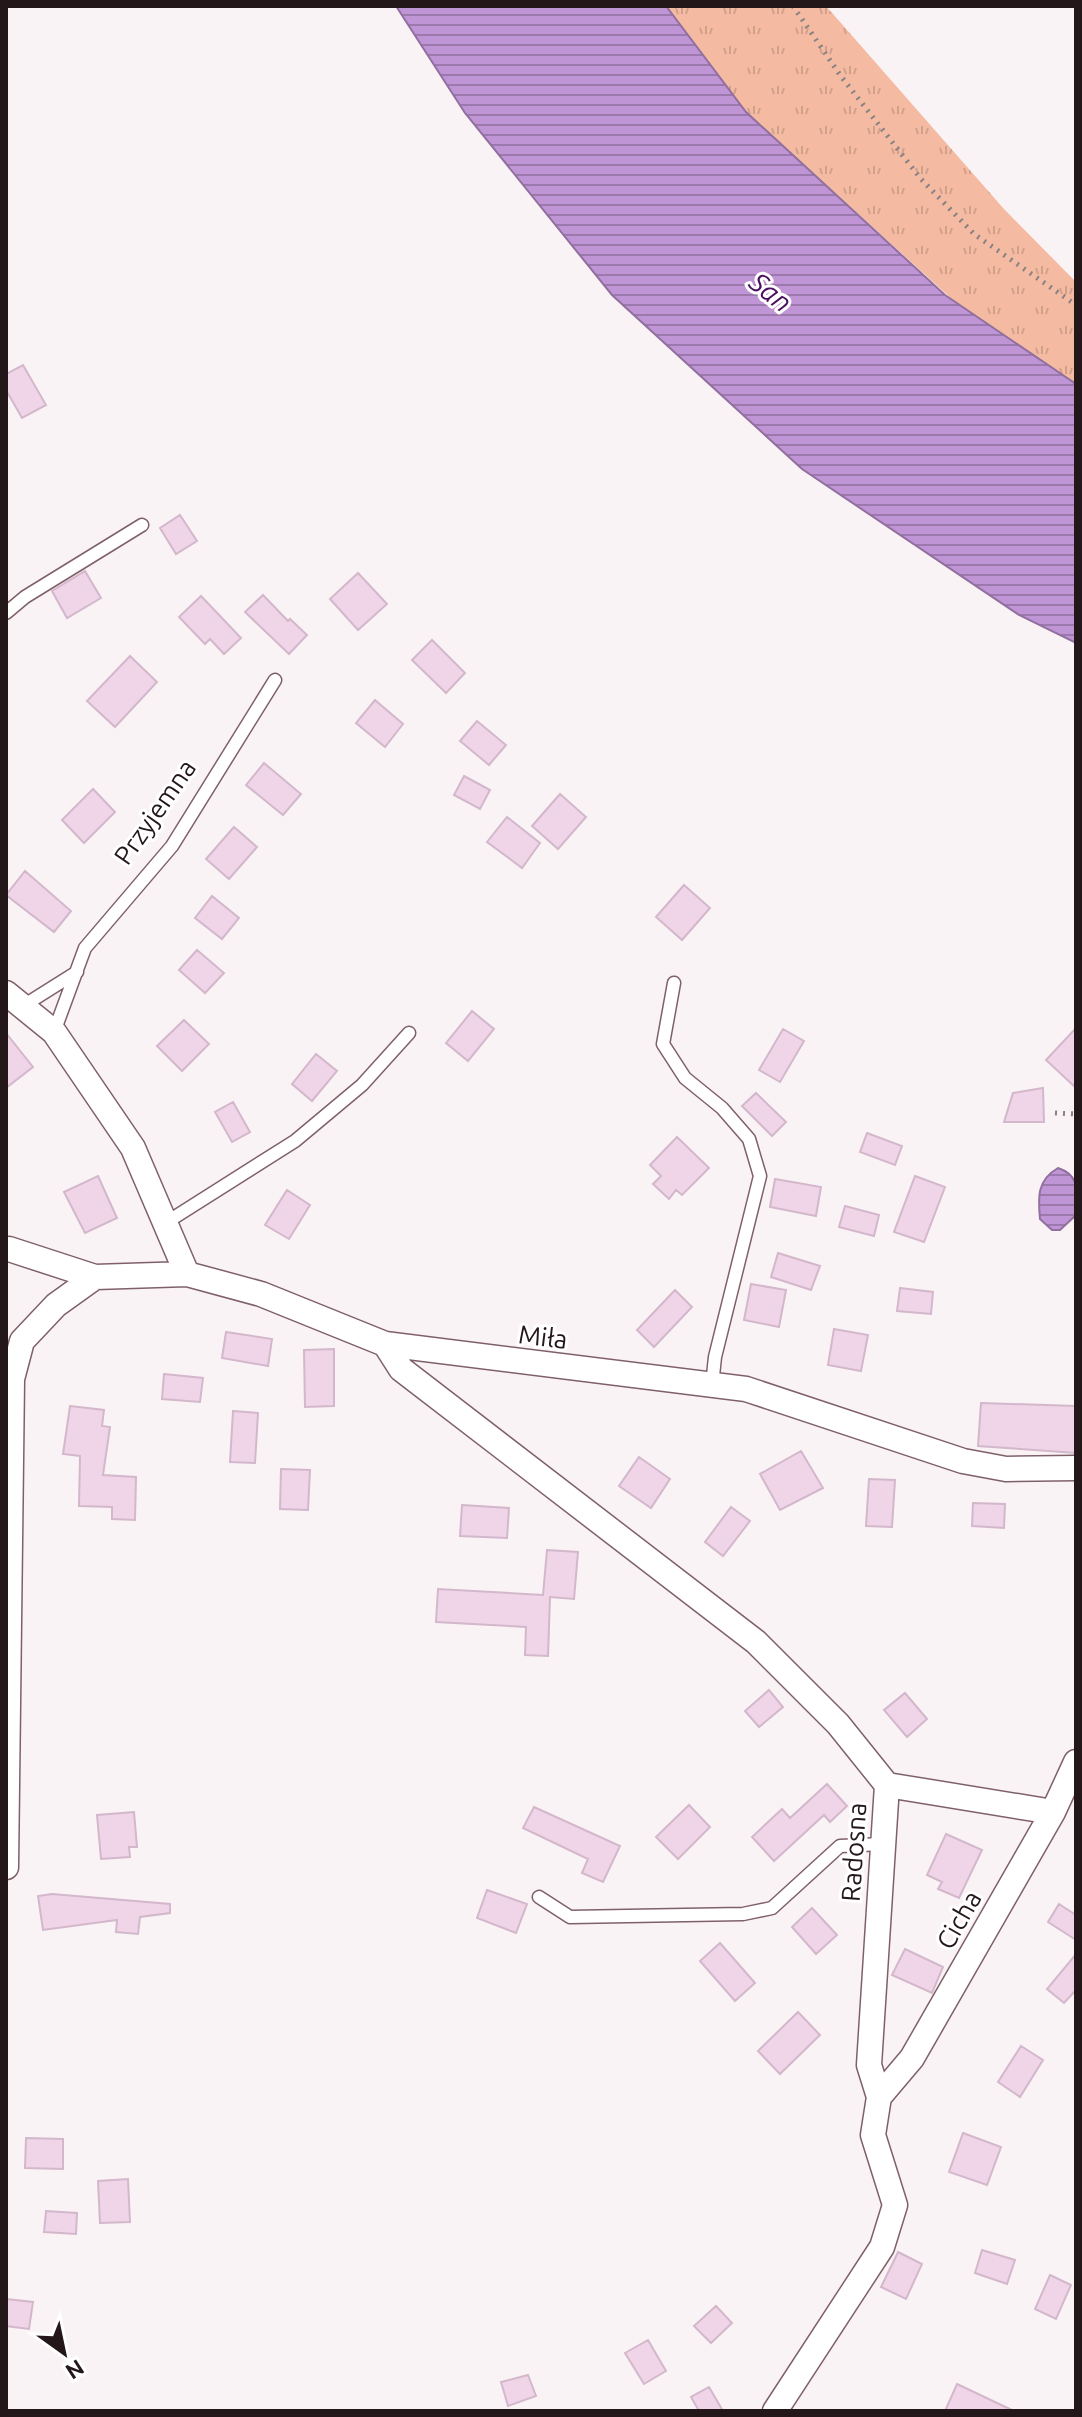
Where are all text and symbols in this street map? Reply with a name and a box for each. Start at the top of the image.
water label: San [743,265,799,318]
street label: Przyjemna [108,754,201,870]
street label: Miła [517,1319,569,1354]
street label: Radosna [836,1801,871,1903]
street label: Cicha [930,1885,987,1954]
north arrow [24,2313,104,2393]
text: N [61,2355,89,2385]

